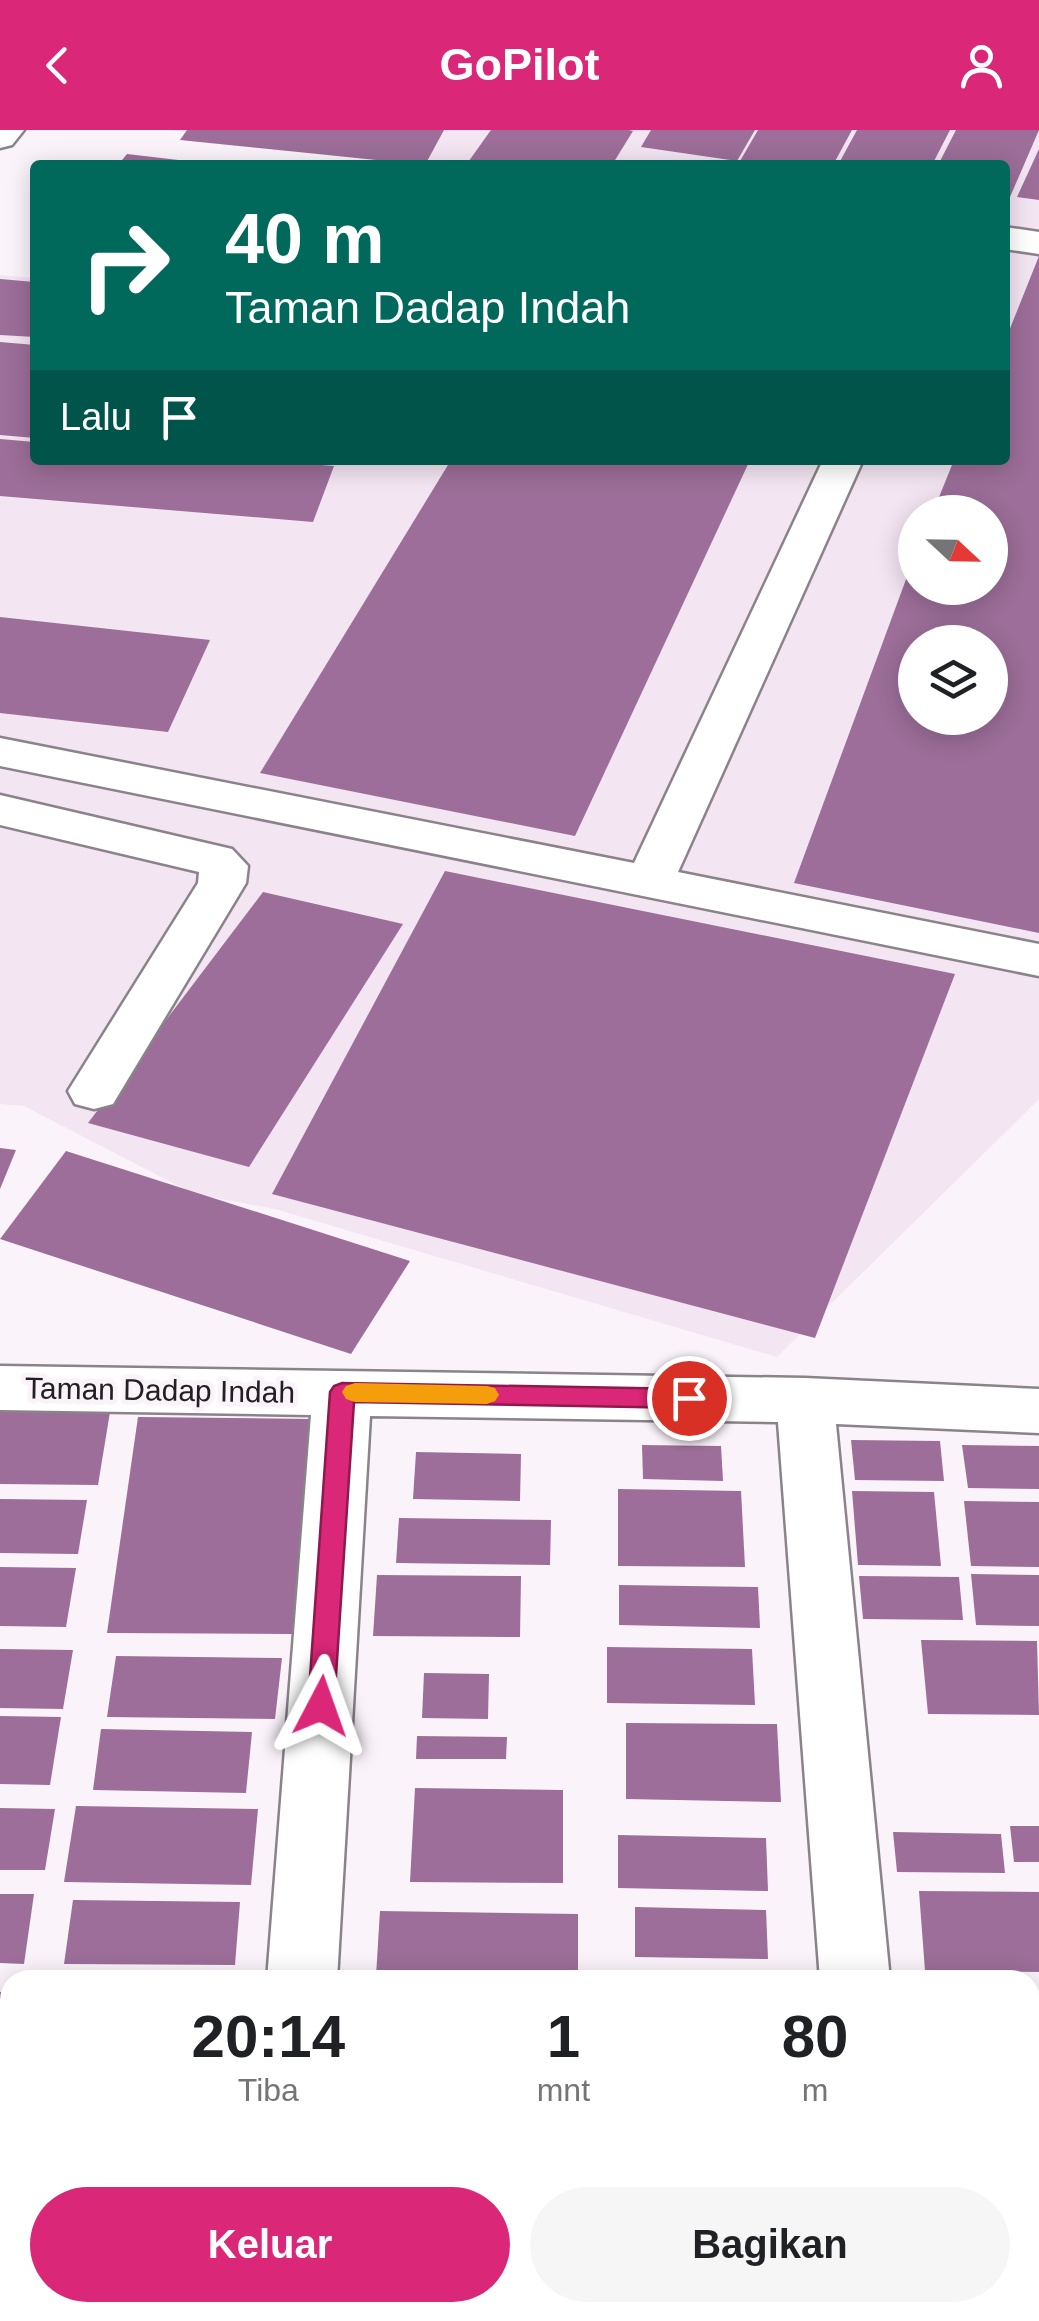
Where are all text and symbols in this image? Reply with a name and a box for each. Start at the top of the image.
icon: back [30,38,85,93]
icon: person [954,38,1009,93]
text: GoPilot [440,39,599,90]
icon: right [60,200,190,330]
text: 40 m [225,200,385,278]
text: Taman Dadap Indah [225,282,630,333]
icon: arrive [152,390,207,445]
text: Lalu [60,396,132,438]
north arrow [898,495,1008,605]
map controls [898,495,1008,735]
button: layers [898,625,1008,735]
pin [647,1356,732,1441]
street label: Taman Dadap Indah [25,1371,295,1409]
icon: arrive [662,1371,717,1426]
position arrow [269,1654,373,1758]
text: 20:14 [192,2003,345,2070]
text: 1 [547,2003,580,2070]
text: 80 [782,2003,848,2070]
text: Tiba [238,2072,299,2108]
text: mnt [537,2072,590,2108]
text: m [802,2072,828,2108]
button: Keluar [30,2187,510,2302]
button: Bagikan [530,2187,1010,2302]

